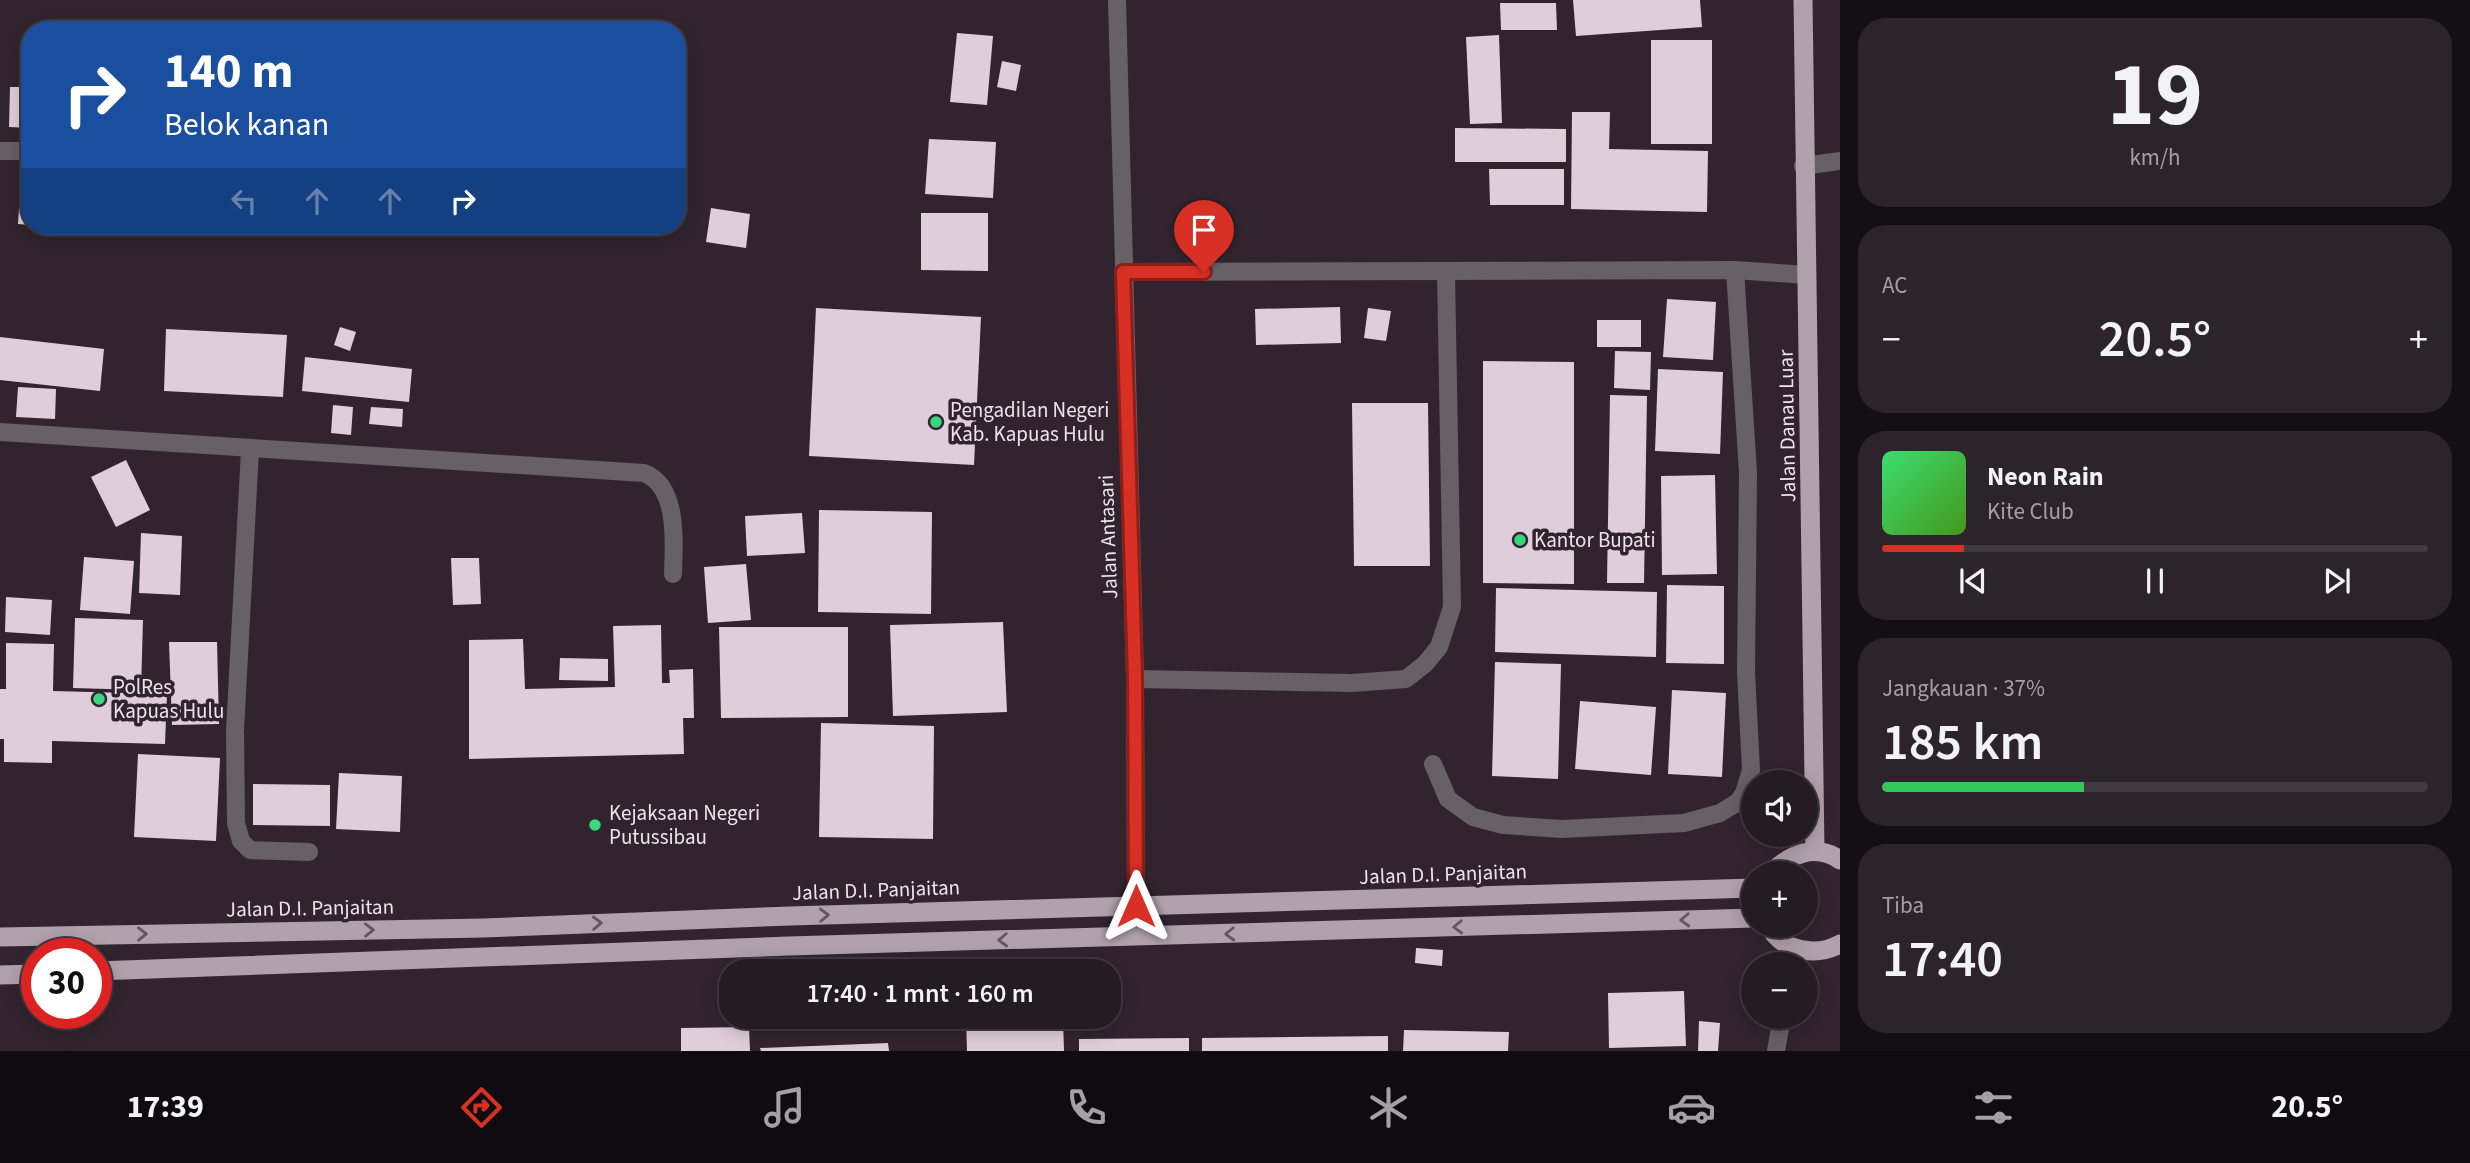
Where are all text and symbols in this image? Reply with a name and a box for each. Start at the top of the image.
text: 19 [2107,31,2203,160]
text: 140 m [164,37,293,107]
icon: right [49,49,140,140]
text: Belok kanan [164,102,329,148]
text: km/h [2129,141,2181,174]
icon: left [225,182,263,220]
icon: ahead [298,182,336,220]
icon: ahead [371,182,409,220]
icon: right [444,182,482,220]
pin [1174,200,1234,272]
icon: arrive [1185,211,1223,249]
text: AC [1882,269,1907,302]
text: 20.5° [2099,303,2211,377]
text: − [1882,313,1901,367]
text: + [2409,313,2428,367]
street label: Jalan Danau Luar [1771,349,1803,503]
place label: Pengadilan Negeri Kab. Kapuas Hulu [950,395,1110,449]
marker: Pengadilan Negeri Kab. Kapuas Hulu [928,414,944,430]
text: Neon Rain [1987,458,2104,495]
street label: Jalan Antasari [1091,474,1125,600]
text: Kite Club [1987,495,2074,528]
place label: Kantor Bupati [1534,525,1656,555]
marker: Kantor Bupati [1512,532,1528,548]
icon: previous [1954,562,1992,600]
icon: pause [2136,562,2174,600]
icon: next [2318,562,2356,600]
place label: PolRes Kapuas Hulu [113,672,224,726]
text: Jangkauan · 37% [1882,672,2045,705]
marker: PolRes Kapuas Hulu [91,691,107,707]
text: 185 km [1882,706,2043,780]
map controls [1741,770,1818,1029]
button: sound [1741,770,1818,847]
place label: Kejaksaan Negeri Putussibau [609,798,760,852]
marker: Kejaksaan Negeri Putussibau [587,817,603,833]
street label: Jalan D.I. Panjaitan [1358,856,1528,892]
button: + [1741,861,1818,938]
position arrow [1099,869,1173,943]
street label: Jalan D.I. Panjaitan [791,872,961,908]
text: Tiba [1882,889,1924,922]
street label: Jalan D.I. Panjaitan [226,892,394,924]
one-way arrow [819,907,830,922]
one-way arrow [1680,912,1690,928]
one-way arrow [591,916,602,931]
one-way arrow [1452,919,1463,935]
one-way arrow [364,922,375,938]
text: 17:40 [1882,923,2003,997]
one-way arrow [137,926,147,942]
one-way arrow [1225,926,1235,942]
one-way arrow [997,933,1008,948]
speed limit sign: 30 [21,938,112,1029]
button: − [1741,952,1818,1029]
text: 17:40 · 1 mnt · 160 m [806,975,1034,1012]
icon: directions [457,1083,506,1132]
icon: music [760,1083,809,1132]
icon: phone [1062,1083,1111,1132]
icon: climate [1364,1083,1413,1132]
icon: car [1667,1083,1716,1132]
icon: filters [1969,1083,2018,1132]
text: 17:39 [127,1084,204,1130]
text: 20.5° [2271,1084,2343,1130]

